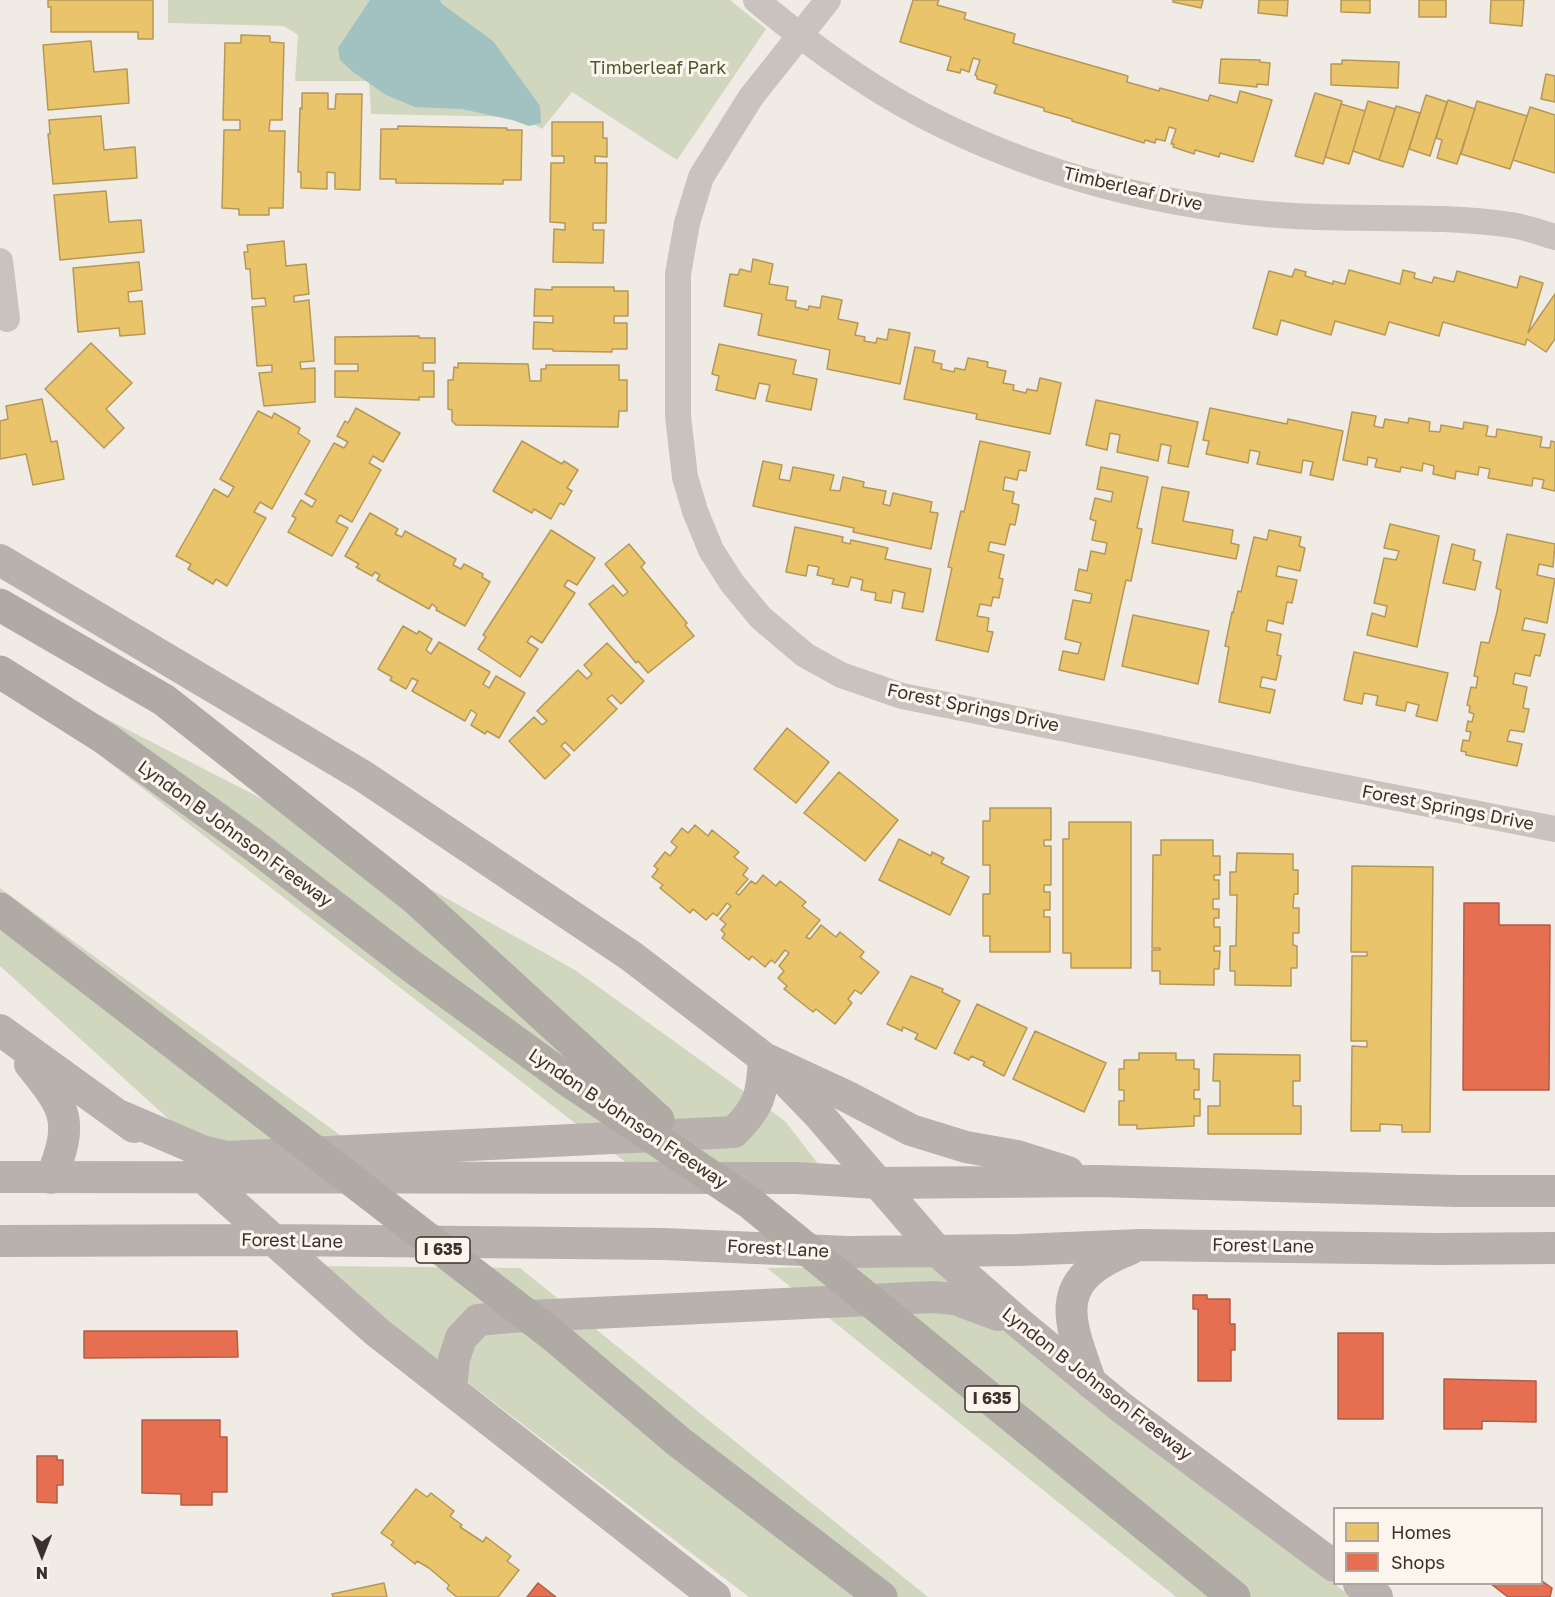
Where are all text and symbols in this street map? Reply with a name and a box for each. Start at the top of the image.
park label: Timberleaf Park [590,57,726,79]
street label: Timberleaf Drive [1061,162,1205,216]
street label: Forest Springs Drive [885,679,1061,737]
street label: Lyndon B Johnson Freeway [134,756,336,912]
street label: Forest Springs Drive [1360,781,1536,835]
street label: Lyndon B Johnson Freeway [524,1044,732,1194]
street label: Forest Lane [241,1229,343,1253]
street label: Forest Lane [1212,1234,1314,1258]
street label: Forest Lane [727,1236,829,1262]
road number: I 635 [416,1237,470,1263]
street label: Lyndon B Johnson Freeway [998,1303,1196,1465]
road number: I 635 [965,1386,1019,1412]
legend [1333,1507,1543,1585]
text: Homes [1391,1521,1451,1543]
north arrow [12,1525,72,1585]
text: Shops [1391,1551,1445,1573]
text: N [36,1563,48,1583]

